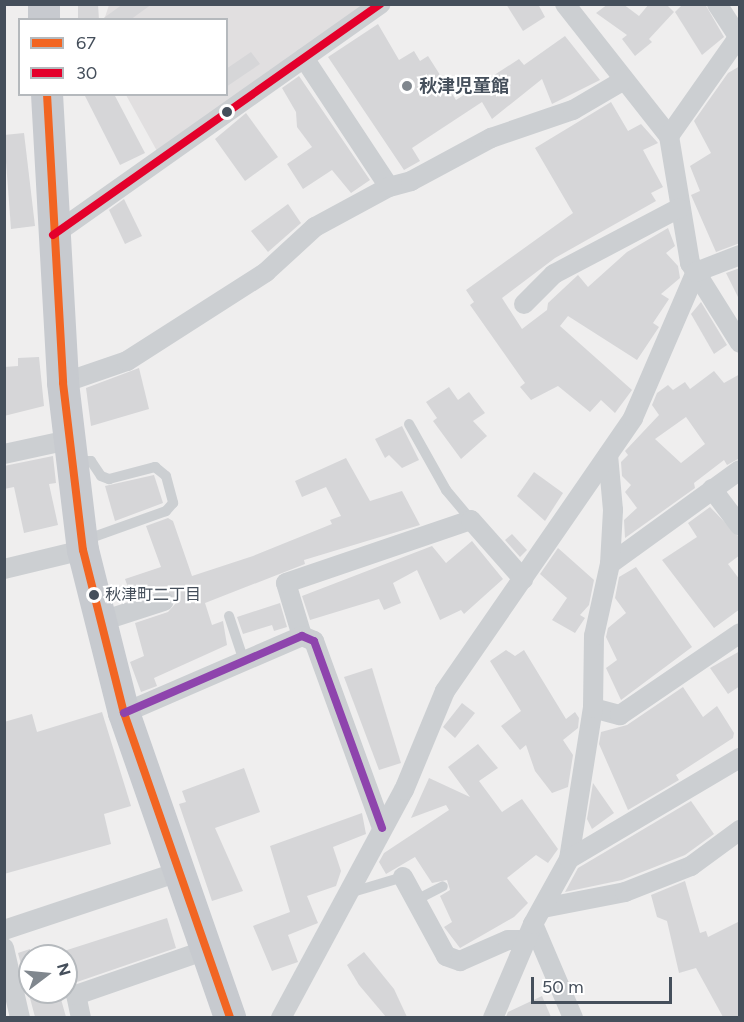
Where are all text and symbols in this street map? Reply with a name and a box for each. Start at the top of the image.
legend [18,18,228,96]
text: 67 [76,32,96,54]
text: 30 [76,62,97,84]
place label: 秋津児童館 [419,75,509,97]
marker: 秋津児童館 [400,79,414,93]
unlabelled marker [221,106,233,118]
place label: 秋津町二丁目 [105,585,201,605]
marker: 秋津町二丁目 [88,589,100,601]
north arrow [18,944,78,1004]
text: N [53,961,75,978]
scale bar [534,965,675,1003]
text: 50 m [542,976,584,998]

